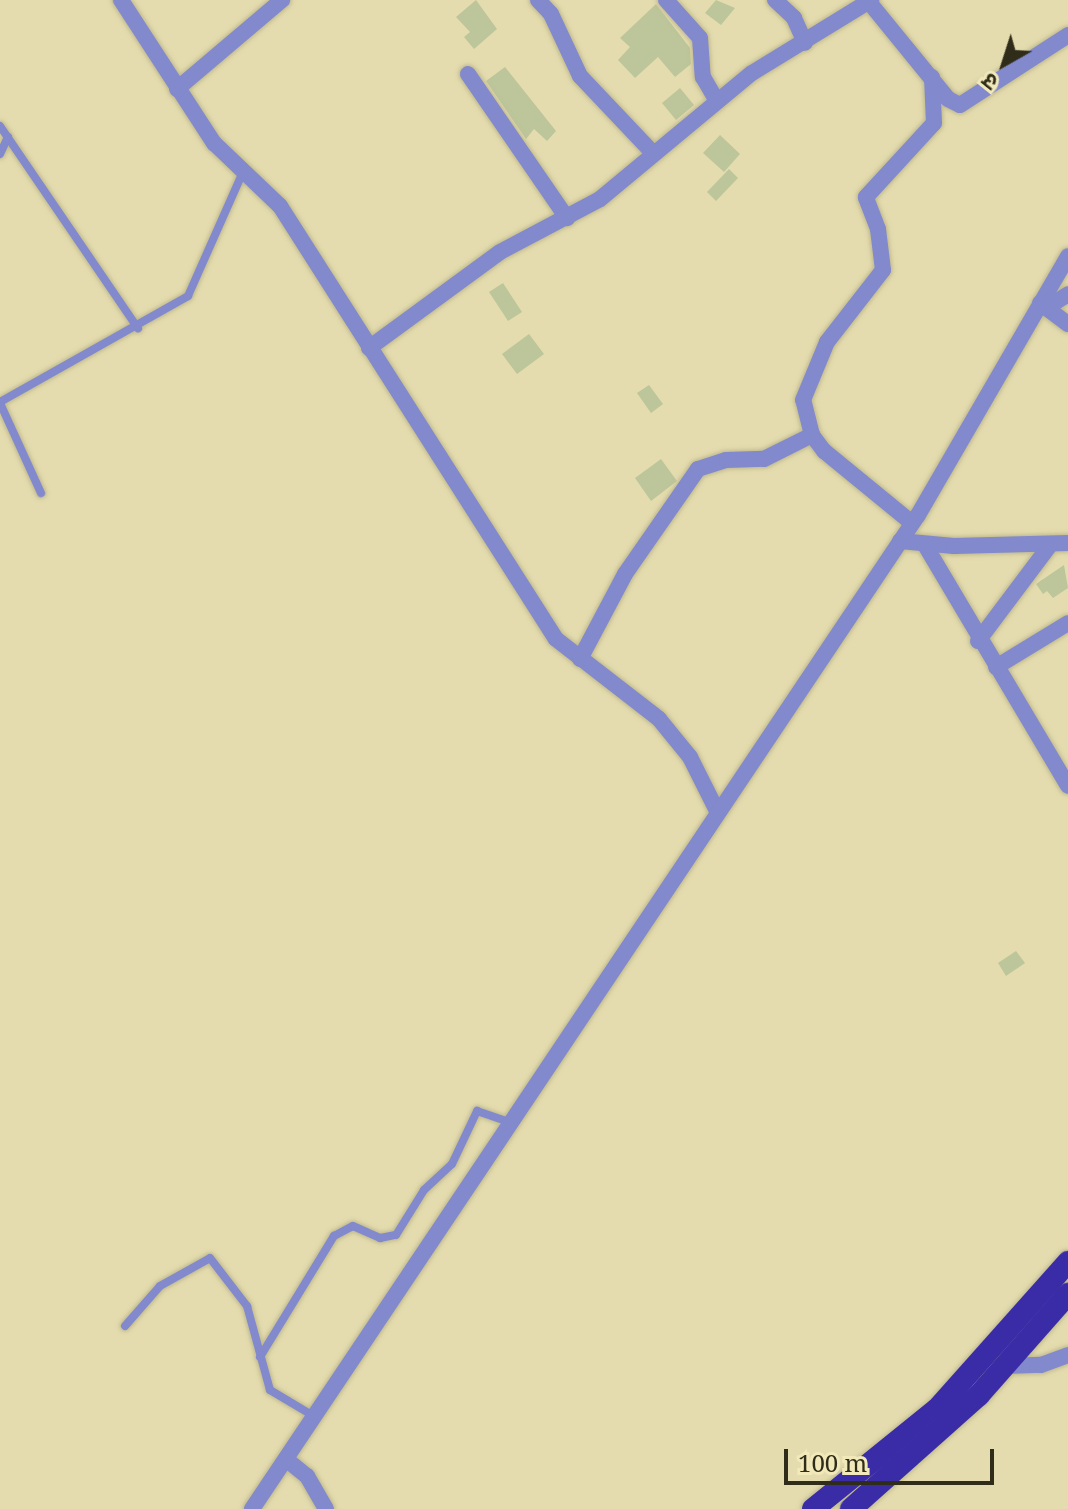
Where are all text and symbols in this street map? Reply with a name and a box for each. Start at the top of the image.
north arrow [964,24,1044,104]
text: उ [974,67,1003,98]
scale bar [788,1433,998,1483]
text: 100 m [798,1446,867,1479]

